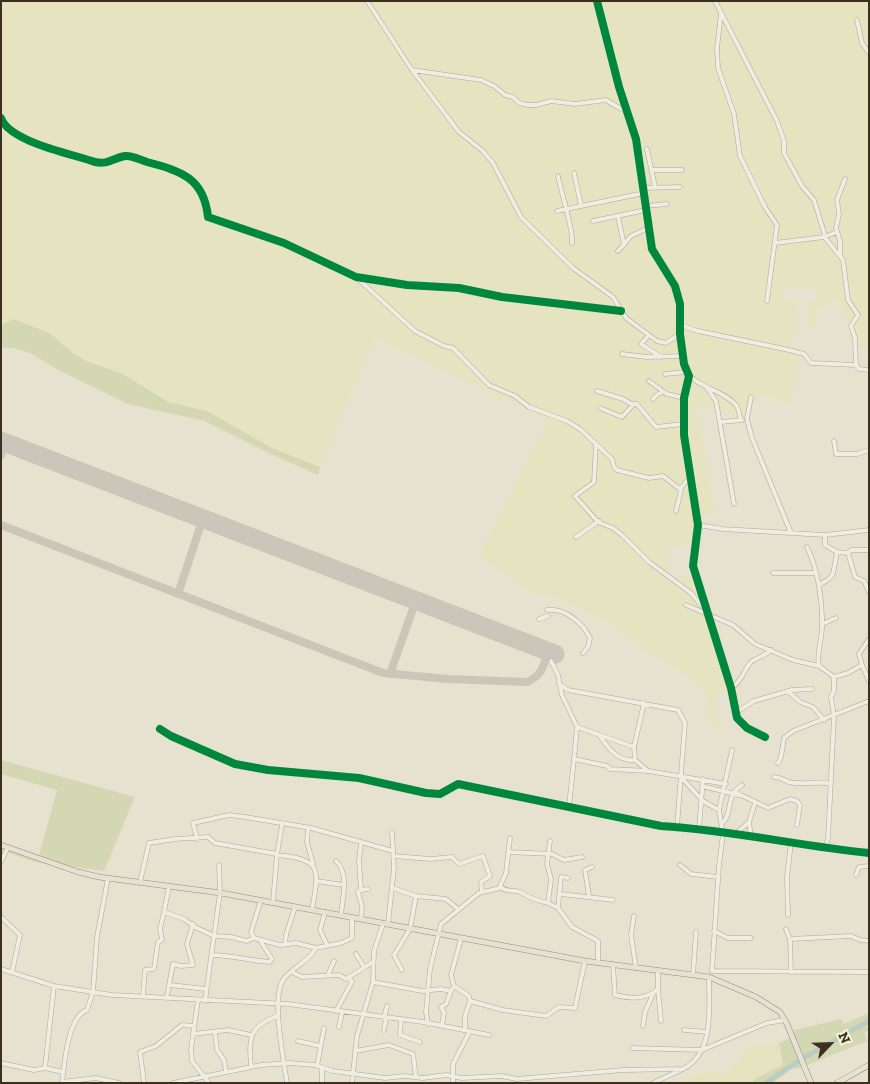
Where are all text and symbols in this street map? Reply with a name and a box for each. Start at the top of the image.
north arrow [805,1019,855,1069]
text: N [834,1029,854,1046]

